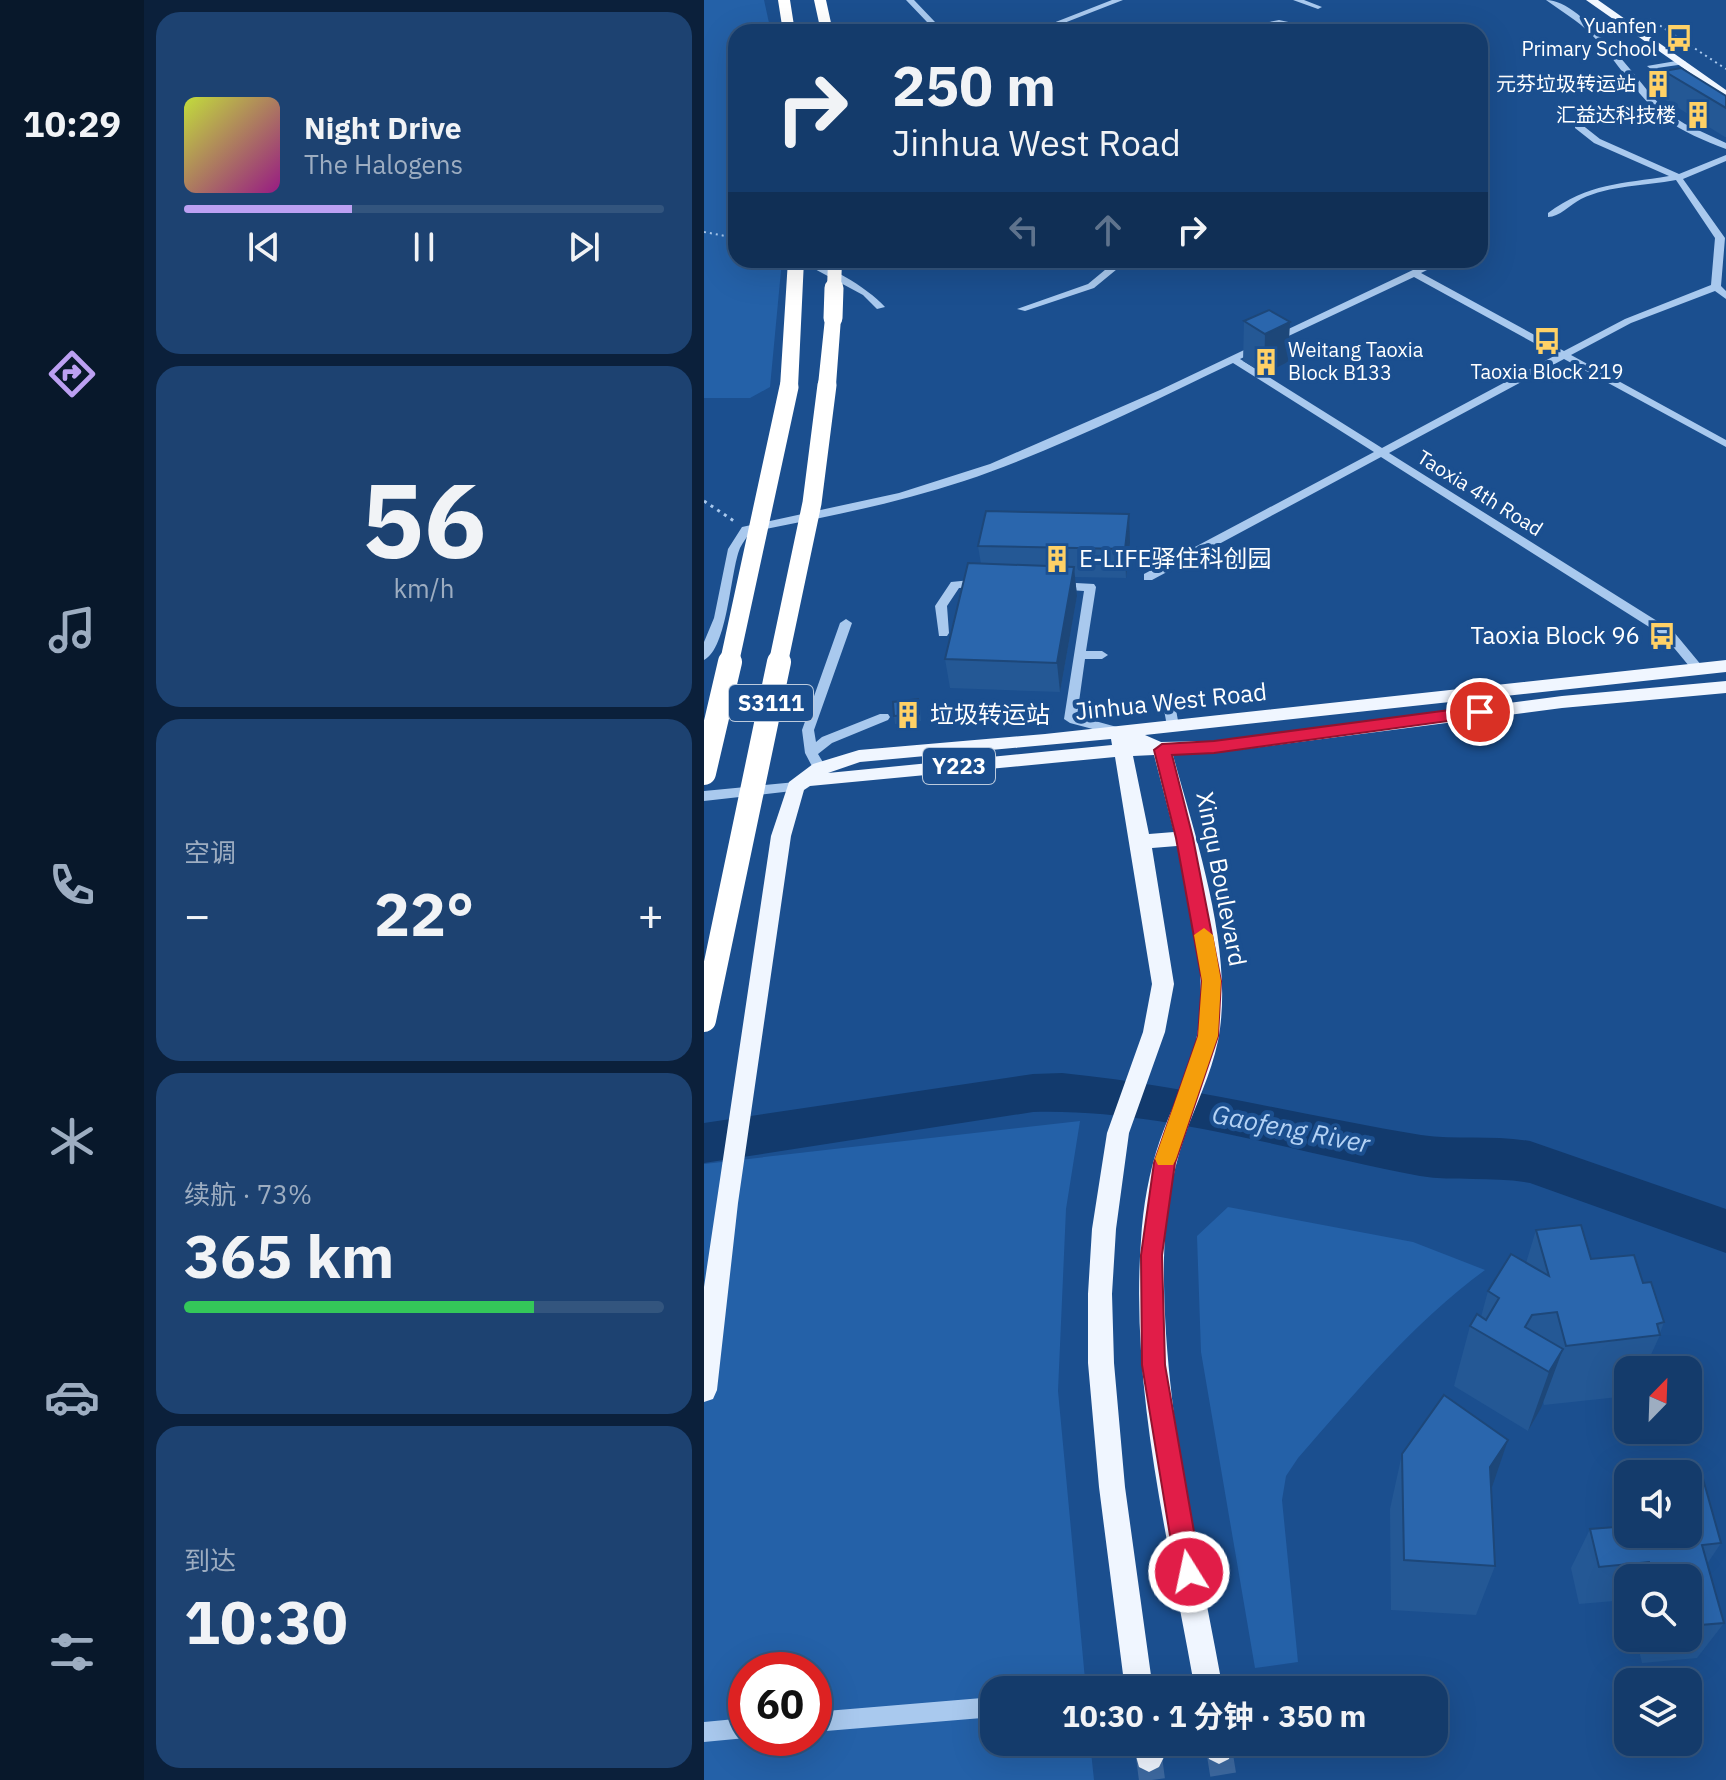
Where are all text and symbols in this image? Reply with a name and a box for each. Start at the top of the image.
place label: Yuanfen Primary School [1521,12,1657,62]
bus stop icon: Yuanfen Primary School [1664,23,1694,53]
text: 250 m [892,49,1056,121]
icon: right [760,56,864,160]
building icon: 元芬垃圾转运站 [1643,69,1673,99]
place label: 元芬垃圾转运站 [1496,70,1636,97]
text: 10:29 [23,100,121,147]
building icon: 汇益达科技楼 [1683,100,1713,130]
place label: 汇益达科技楼 [1556,101,1676,128]
text: Night Drive [304,108,462,147]
text: Jinhua West Road [892,119,1181,166]
text: The Halogens [304,147,463,181]
icon: left [1002,208,1046,252]
icon: ahead [1086,208,1130,252]
icon: right [1170,208,1214,252]
icon: previous [242,225,286,269]
icon: pause [402,225,446,269]
icon: next [562,225,606,269]
bus stop icon: Taoxia Block 219 [1532,326,1562,356]
place label: Weitang Taoxia Block B133 [1288,336,1424,386]
icon: directions [44,346,100,402]
building icon: Weitang Taoxia Block B133 [1251,347,1281,377]
place label: Taoxia Block 219 [1470,358,1624,385]
street label: Taoxia 4th Road [1412,443,1548,542]
text: 56 [362,451,486,587]
place label: E-LIFE驿住科创园 [1079,542,1272,574]
building icon: E-LIFE驿住科创园 [1042,544,1072,574]
text: km/h [393,571,455,605]
icon: music [44,602,100,658]
place label: Taoxia Block 96 [1471,619,1640,651]
bus stop icon: Taoxia Block 96 [1647,621,1677,651]
street label: Jinhua West Road [1073,675,1268,727]
pin [1446,678,1514,746]
road number: S3111 [729,685,813,721]
icon: arrive [1458,690,1502,734]
place label: 垃圾转运站 [930,698,1050,730]
building icon: 垃圾转运站 [893,700,923,730]
road number: Y223 [923,748,995,784]
street label: Xinqu Boulevard [1189,789,1255,969]
text: 空调 [184,835,236,869]
icon: phone [44,857,100,913]
text: 22° [374,874,474,953]
text: − [184,886,210,943]
text: + [638,886,664,943]
water label: Gaofeng River [1209,1096,1374,1160]
icon: climate [44,1113,100,1169]
text: 续航 · 73% [184,1177,312,1211]
text: 365 km [184,1216,394,1295]
north arrow [1614,1356,1702,1444]
map controls [1614,1356,1702,1756]
icon: car [44,1369,100,1425]
button: sound [1614,1460,1702,1548]
position arrow [1147,1530,1231,1614]
text: 到达 [184,1543,236,1577]
button: search [1614,1564,1702,1652]
text: 10:30 [184,1582,348,1661]
icon: filters [44,1624,100,1680]
speed limit sign: 60 [728,1652,832,1756]
button: layers [1614,1668,1702,1756]
text: 10:30 · 1 分钟 · 350 m [1062,1696,1366,1735]

